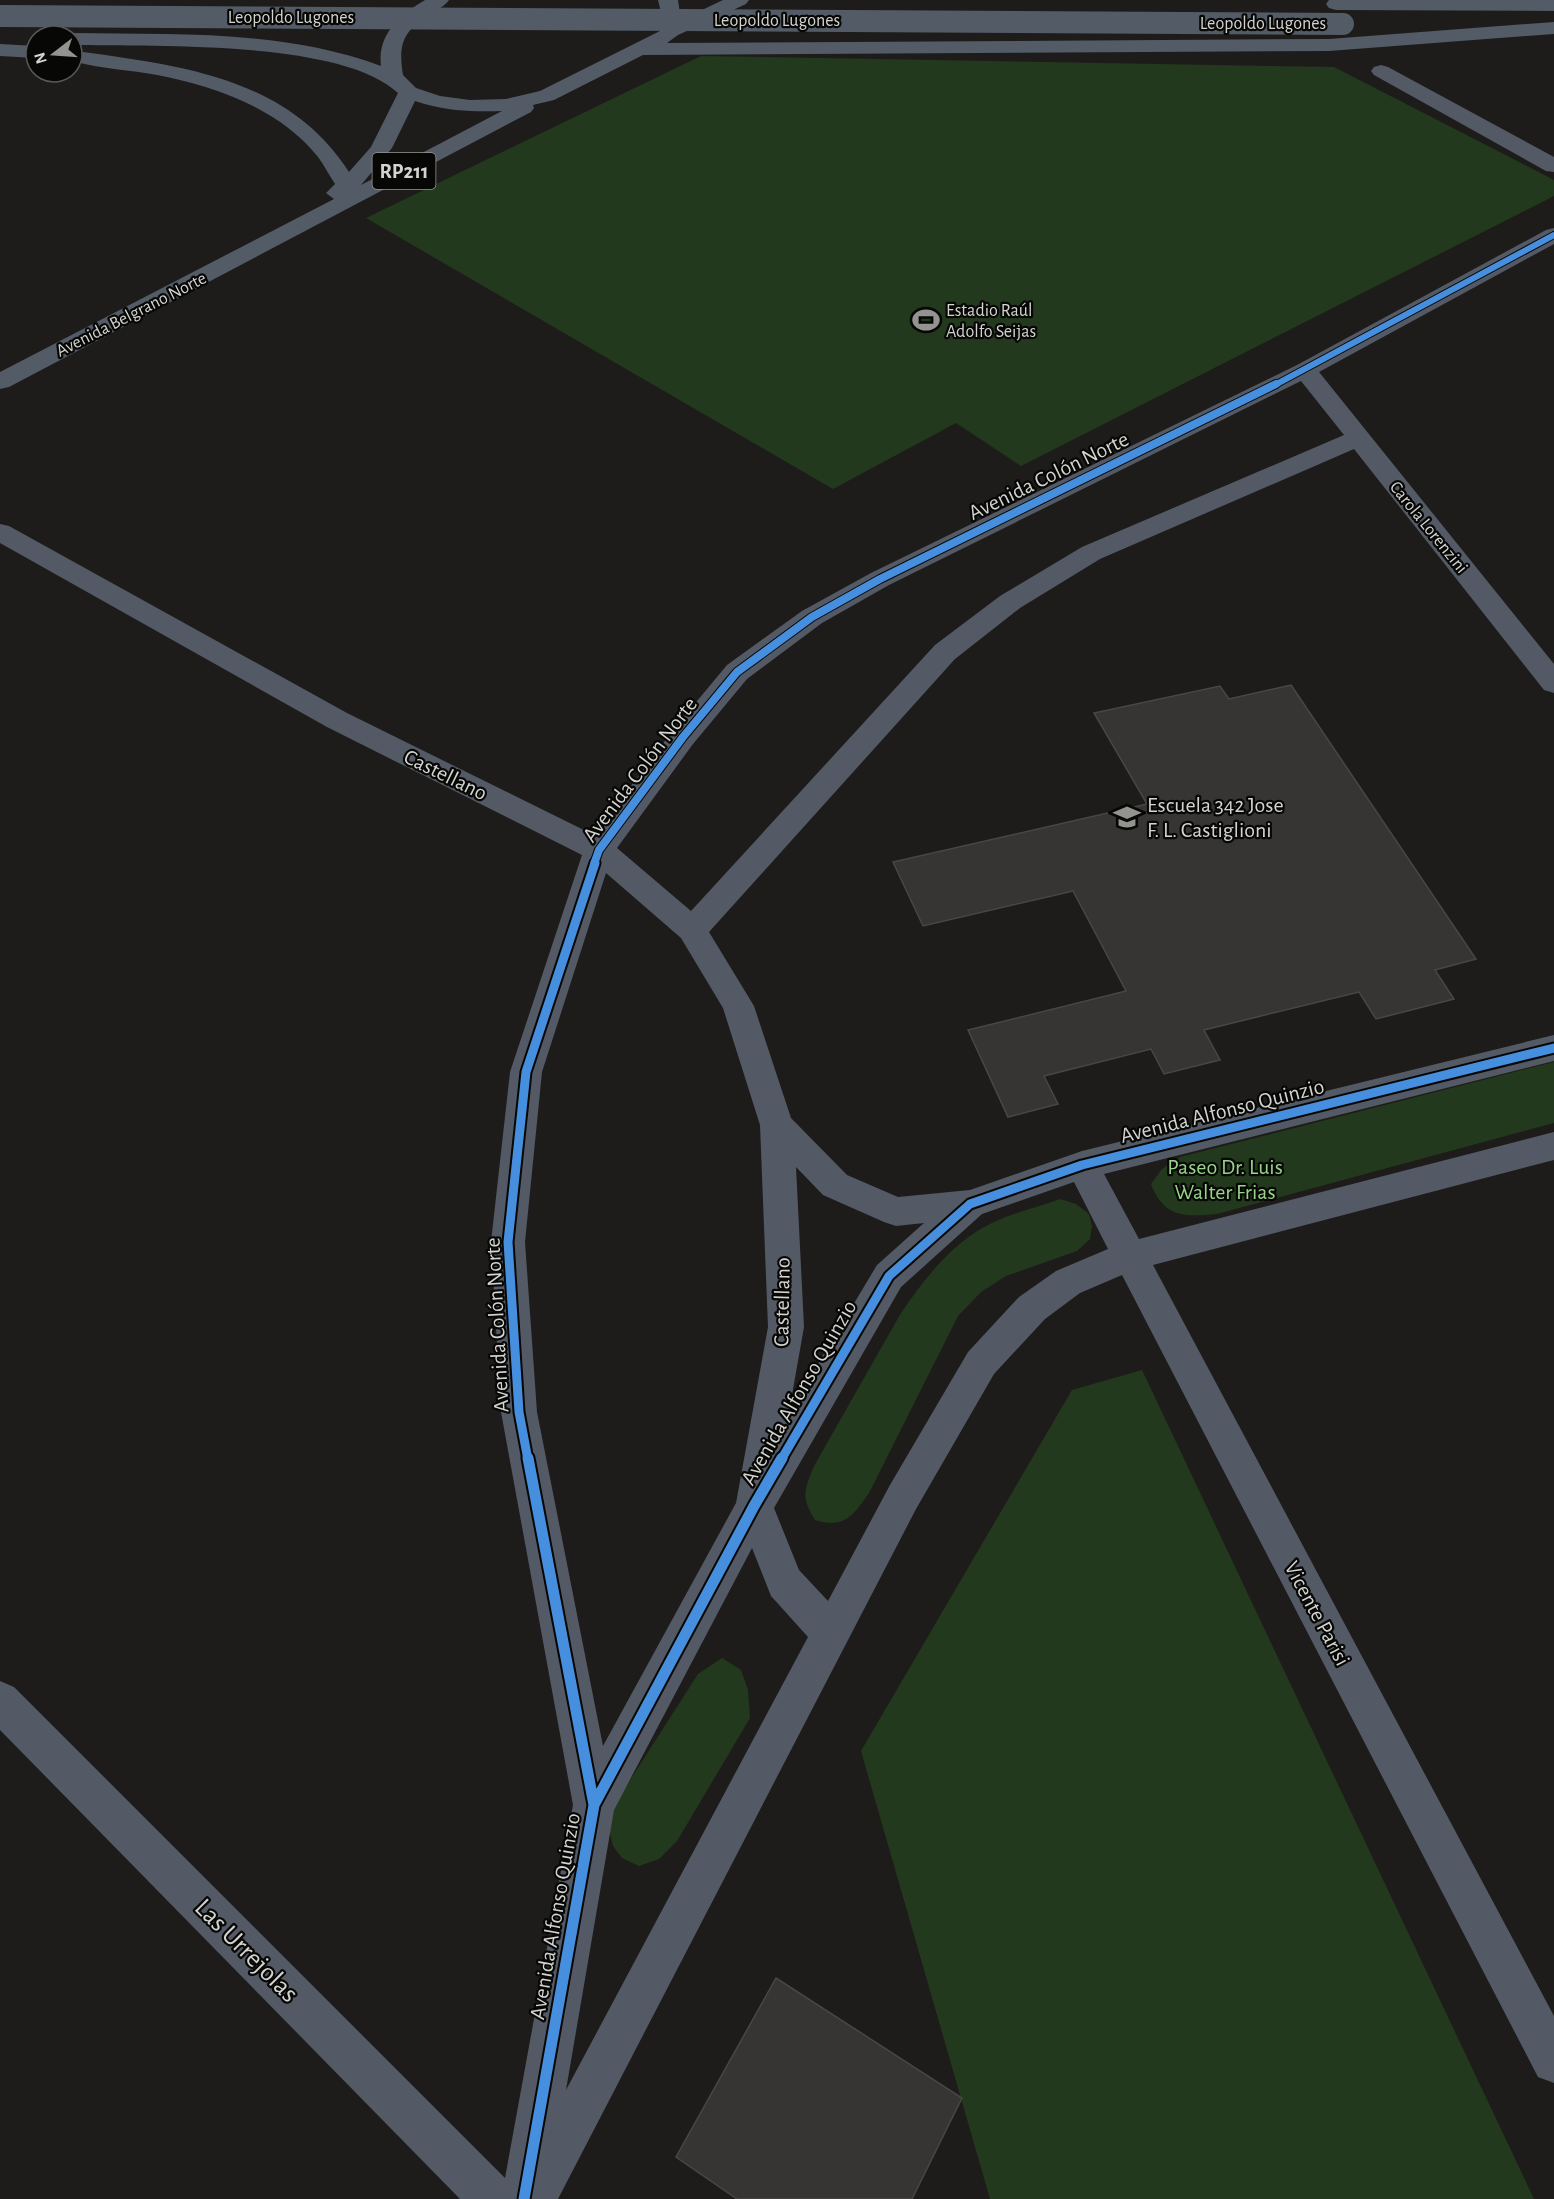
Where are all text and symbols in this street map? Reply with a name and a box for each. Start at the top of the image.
street label: Leopoldo Lugones [228,9,354,27]
street label: Leopoldo Lugones [714,12,840,30]
street label: Leopoldo Lugones [1200,15,1326,33]
north arrow [24,24,84,84]
text: N [31,50,50,66]
road number: RP211 [372,153,436,189]
street label: Avenida Belgrano Norte [53,269,210,361]
place label: Estadio Raúl Adolfo Seijas [946,302,1036,341]
sports icon: Estadio Raúl Adolfo Seijas [911,305,941,335]
street label: Avenida Colón Norte [965,428,1132,524]
street label: Carola Lorenzini [1386,478,1471,577]
street label: Avenida Colón Norte [578,693,701,846]
street label: Castellano [400,745,491,804]
place label: Escuela 342 Jose F. L. Castiglioni [1147,794,1284,841]
school or university icon: Escuela 342 Jose F. L. Castiglioni [1112,802,1142,832]
street label: Avenida Alfonso Quinzio [1118,1075,1326,1147]
park label: Paseo Dr. Luis Walter Frias [1167,1156,1283,1203]
street label: Avenida Colón Norte [481,1237,513,1413]
street label: Castellano [770,1257,794,1347]
street label: Avenida Alfonso Quinzio [737,1296,861,1489]
street label: Vicente Parisi [1280,1558,1354,1669]
street label: Avenida Alfonso Quinzio [526,1811,584,2021]
street label: Las Urrejolas [189,1893,304,2008]

